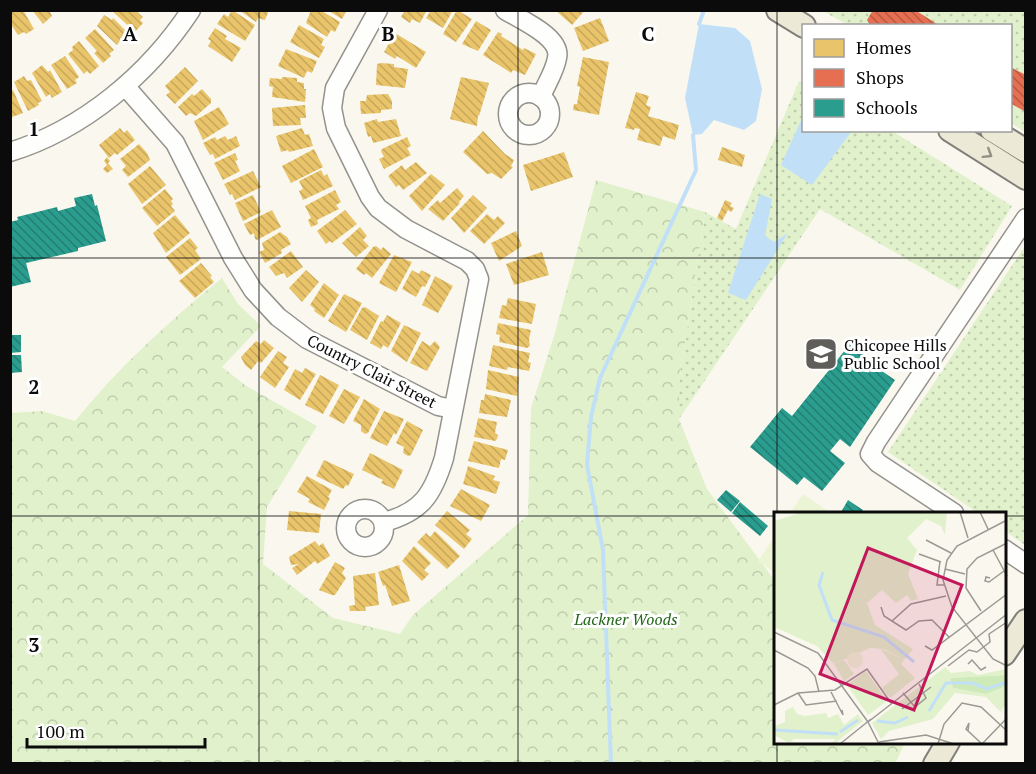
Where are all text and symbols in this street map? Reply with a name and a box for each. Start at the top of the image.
text: A [123,20,138,47]
text: B [382,20,395,47]
text: C [641,20,655,47]
legend [802,24,1012,132]
text: Homes [856,35,911,59]
text: Shops [856,65,904,89]
text: Schools [856,95,918,119]
text: 1 [28,115,40,142]
one-way arrow [982,147,992,159]
street label: Country Clair Street [304,329,441,413]
place label: Chicopee Hills Public School [844,334,947,374]
school or university icon: Chicopee Hills Public School [803,336,839,372]
text: 2 [28,373,40,400]
inset map [774,512,1006,744]
park label: Lackner Woods [573,608,678,630]
text: 3 [28,631,40,658]
scale bar [27,711,206,749]
text: 100 m [36,719,85,743]

